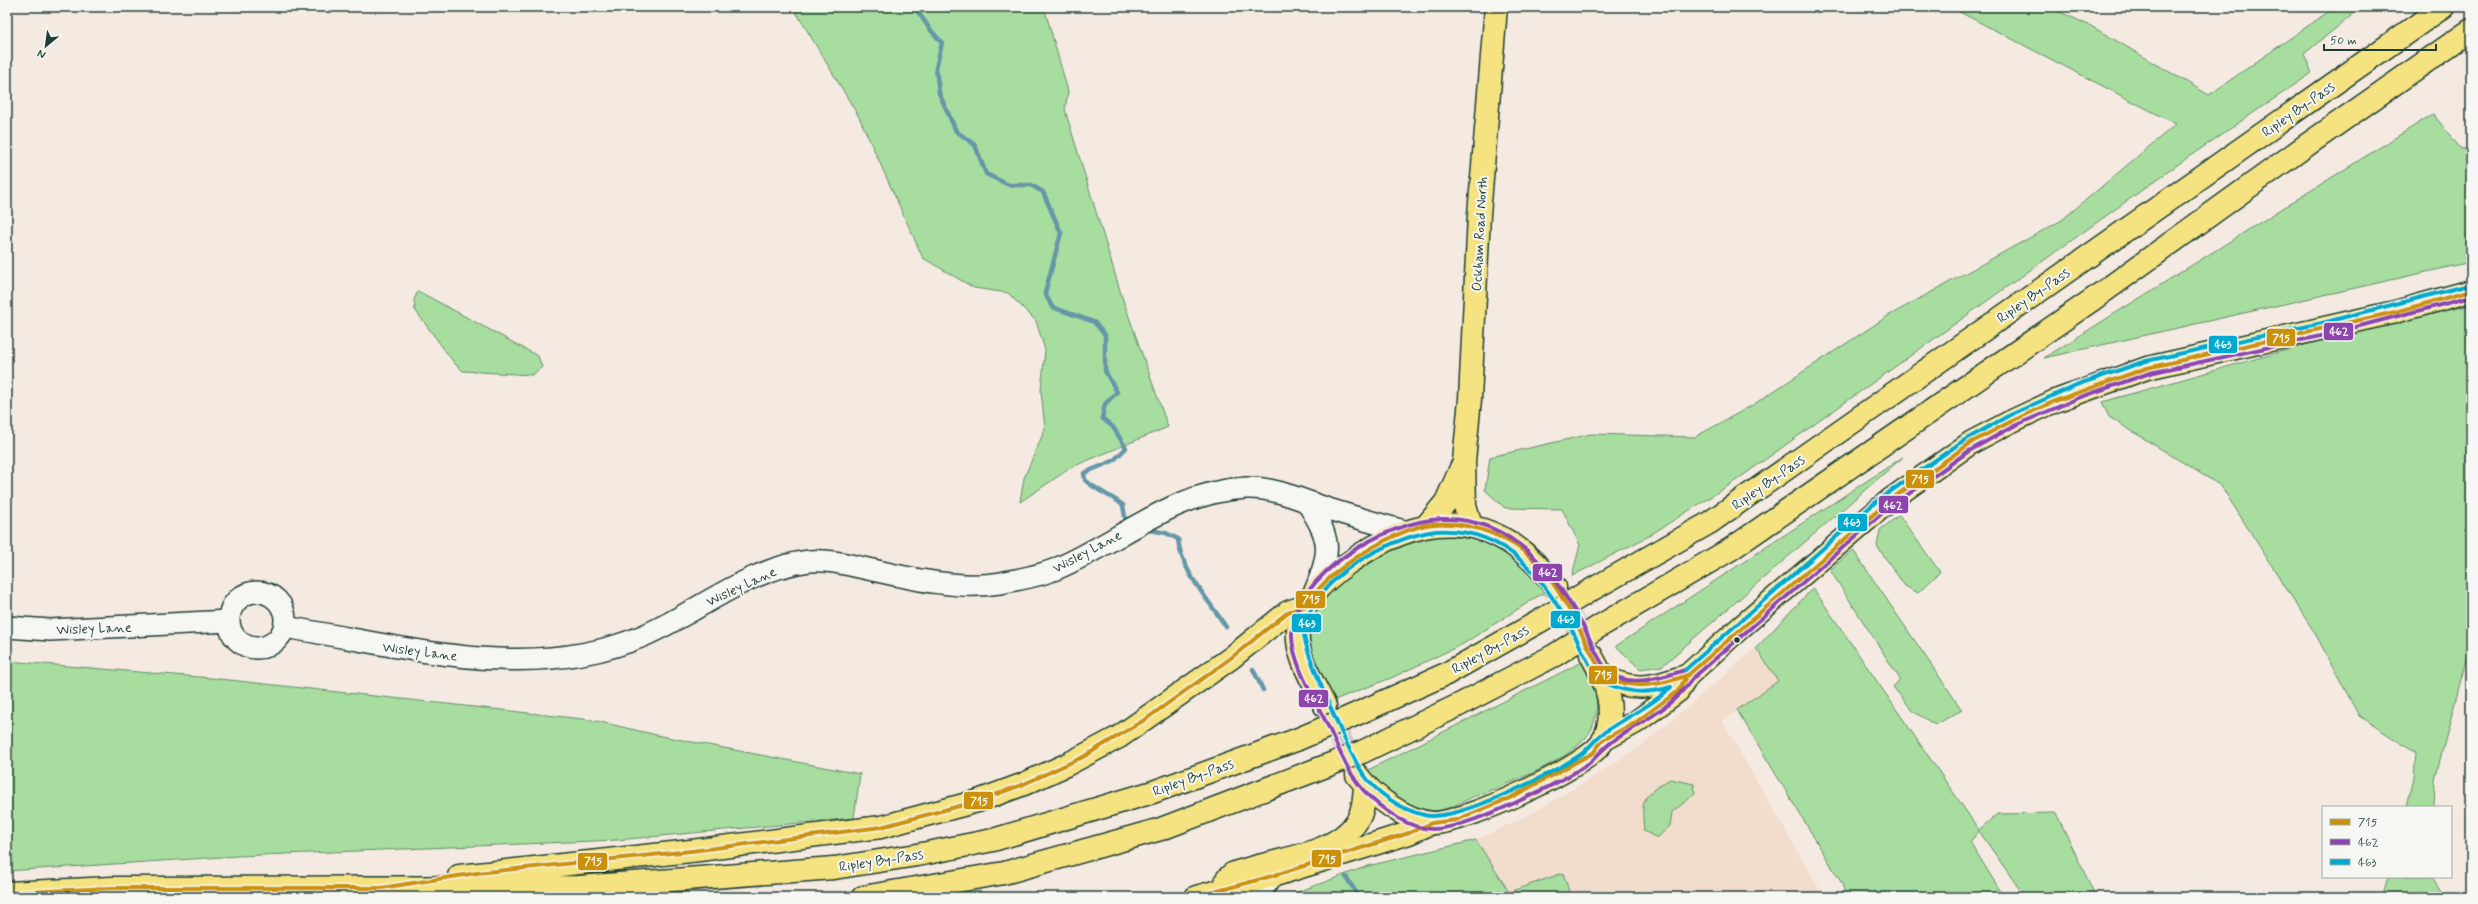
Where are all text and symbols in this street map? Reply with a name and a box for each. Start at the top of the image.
north arrow [26,26,66,66]
scale bar [2324,26,2436,52]
text: 50 m [2330,33,2357,49]
text: N [35,46,48,62]
street label: Ripley By-Pass [2258,78,2339,142]
street label: Ockham Road North [1468,176,1492,292]
street label: Ripley By-Pass [1993,264,2074,328]
line badge: 462 [2323,322,2354,341]
text: 462 [2329,325,2349,339]
line badge: 715 [2266,328,2296,347]
text: 715 [2272,332,2290,346]
line badge: 463 [2208,335,2238,354]
text: 463 [2215,338,2232,352]
street label: Ripley By-Pass [1728,451,1809,515]
line badge: 715 [1905,469,1935,489]
text: 715 [1911,473,1929,487]
line badge: 462 [1878,495,1909,514]
text: 462 [1883,499,1903,513]
line badge: 463 [1837,513,1868,532]
text: 463 [1844,516,1861,530]
street label: Wisley Lane [1050,526,1125,578]
street label: Wisley Lane [703,563,780,611]
line badge: 462 [1532,563,1563,582]
text: 462 [1538,566,1558,580]
line badge: 715 [1295,590,1326,609]
text: 715 [1302,593,1320,607]
line badge: 463 [1550,610,1581,629]
line badge: 463 [1291,613,1322,633]
text: 463 [1558,613,1575,627]
text: 463 [1299,617,1316,631]
street label: Wisley Lane [56,619,132,639]
street label: Ripley By-Pass [1449,621,1533,678]
unlabelled marker [1732,635,1742,645]
street label: Wisley Lane [381,638,459,666]
line badge: 715 [1588,665,1618,685]
text: 715 [1594,669,1612,683]
line badge: 462 [1298,689,1329,708]
text: 462 [1304,692,1324,706]
street label: Ripley By-Pass [1150,755,1237,801]
line badge: 715 [963,791,994,810]
text: 715 [970,795,988,809]
legend [2322,806,2452,878]
text: 715 [2358,815,2377,831]
text: 462 [2358,835,2379,851]
street label: Ripley By-Pass [838,845,925,877]
line badge: 715 [1311,849,1342,868]
line badge: 715 [577,852,608,871]
text: 715 [1318,853,1336,867]
text: 715 [584,855,602,869]
text: 463 [2358,855,2377,871]

